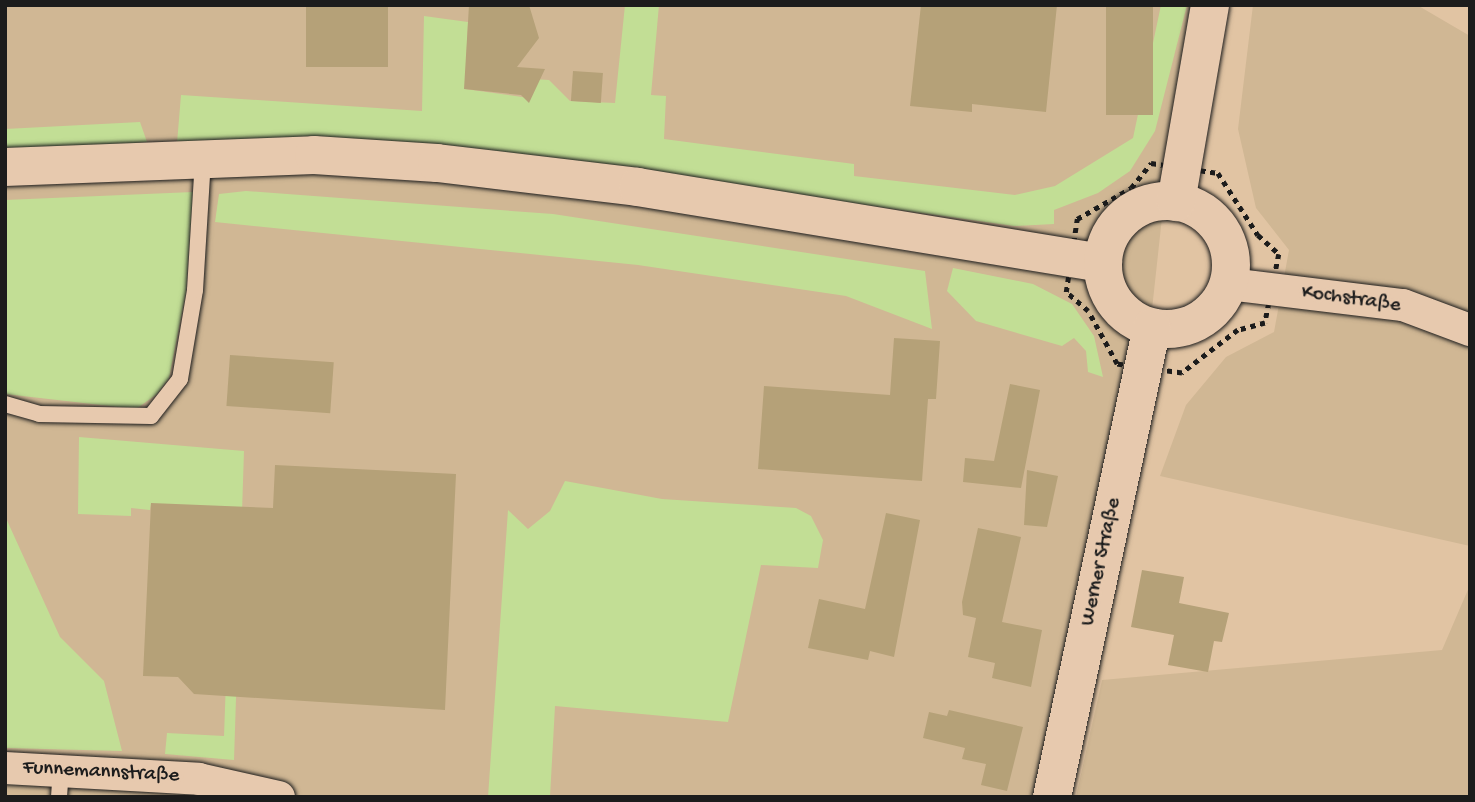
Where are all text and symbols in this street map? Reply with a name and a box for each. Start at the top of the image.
street label: Kochstraße [1300,281,1402,319]
street label: Werner Straße [1076,496,1128,628]
street label: Funnemannstraße [22,756,180,790]

